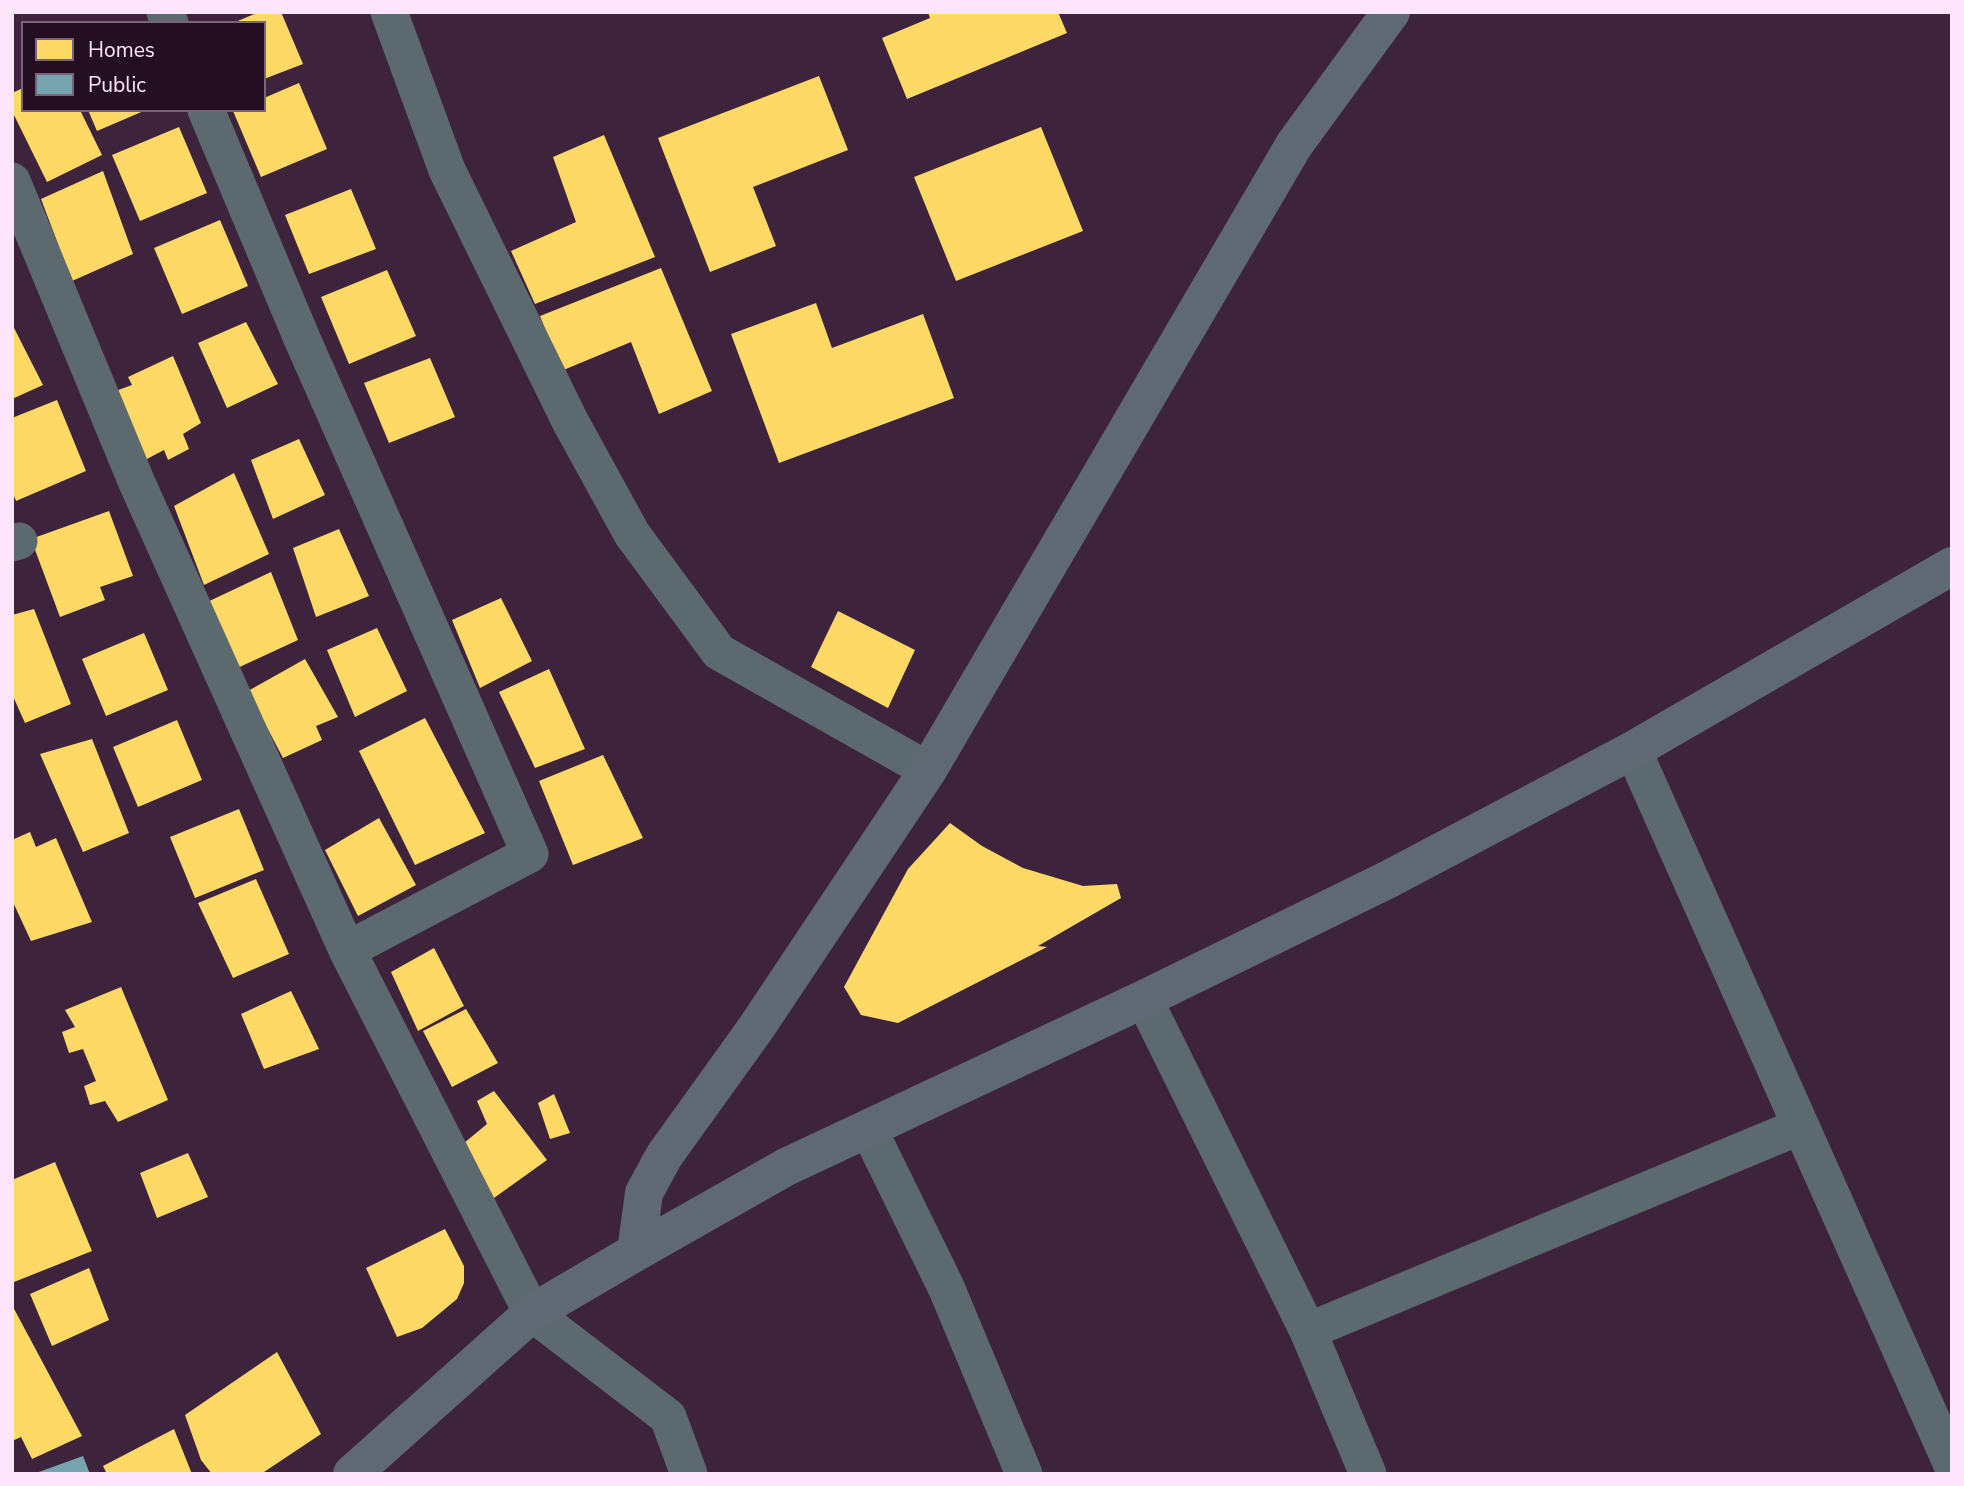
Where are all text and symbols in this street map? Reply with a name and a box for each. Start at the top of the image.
legend [21,21,266,112]
text: Homes [88,36,155,64]
text: Public [88,71,146,99]

